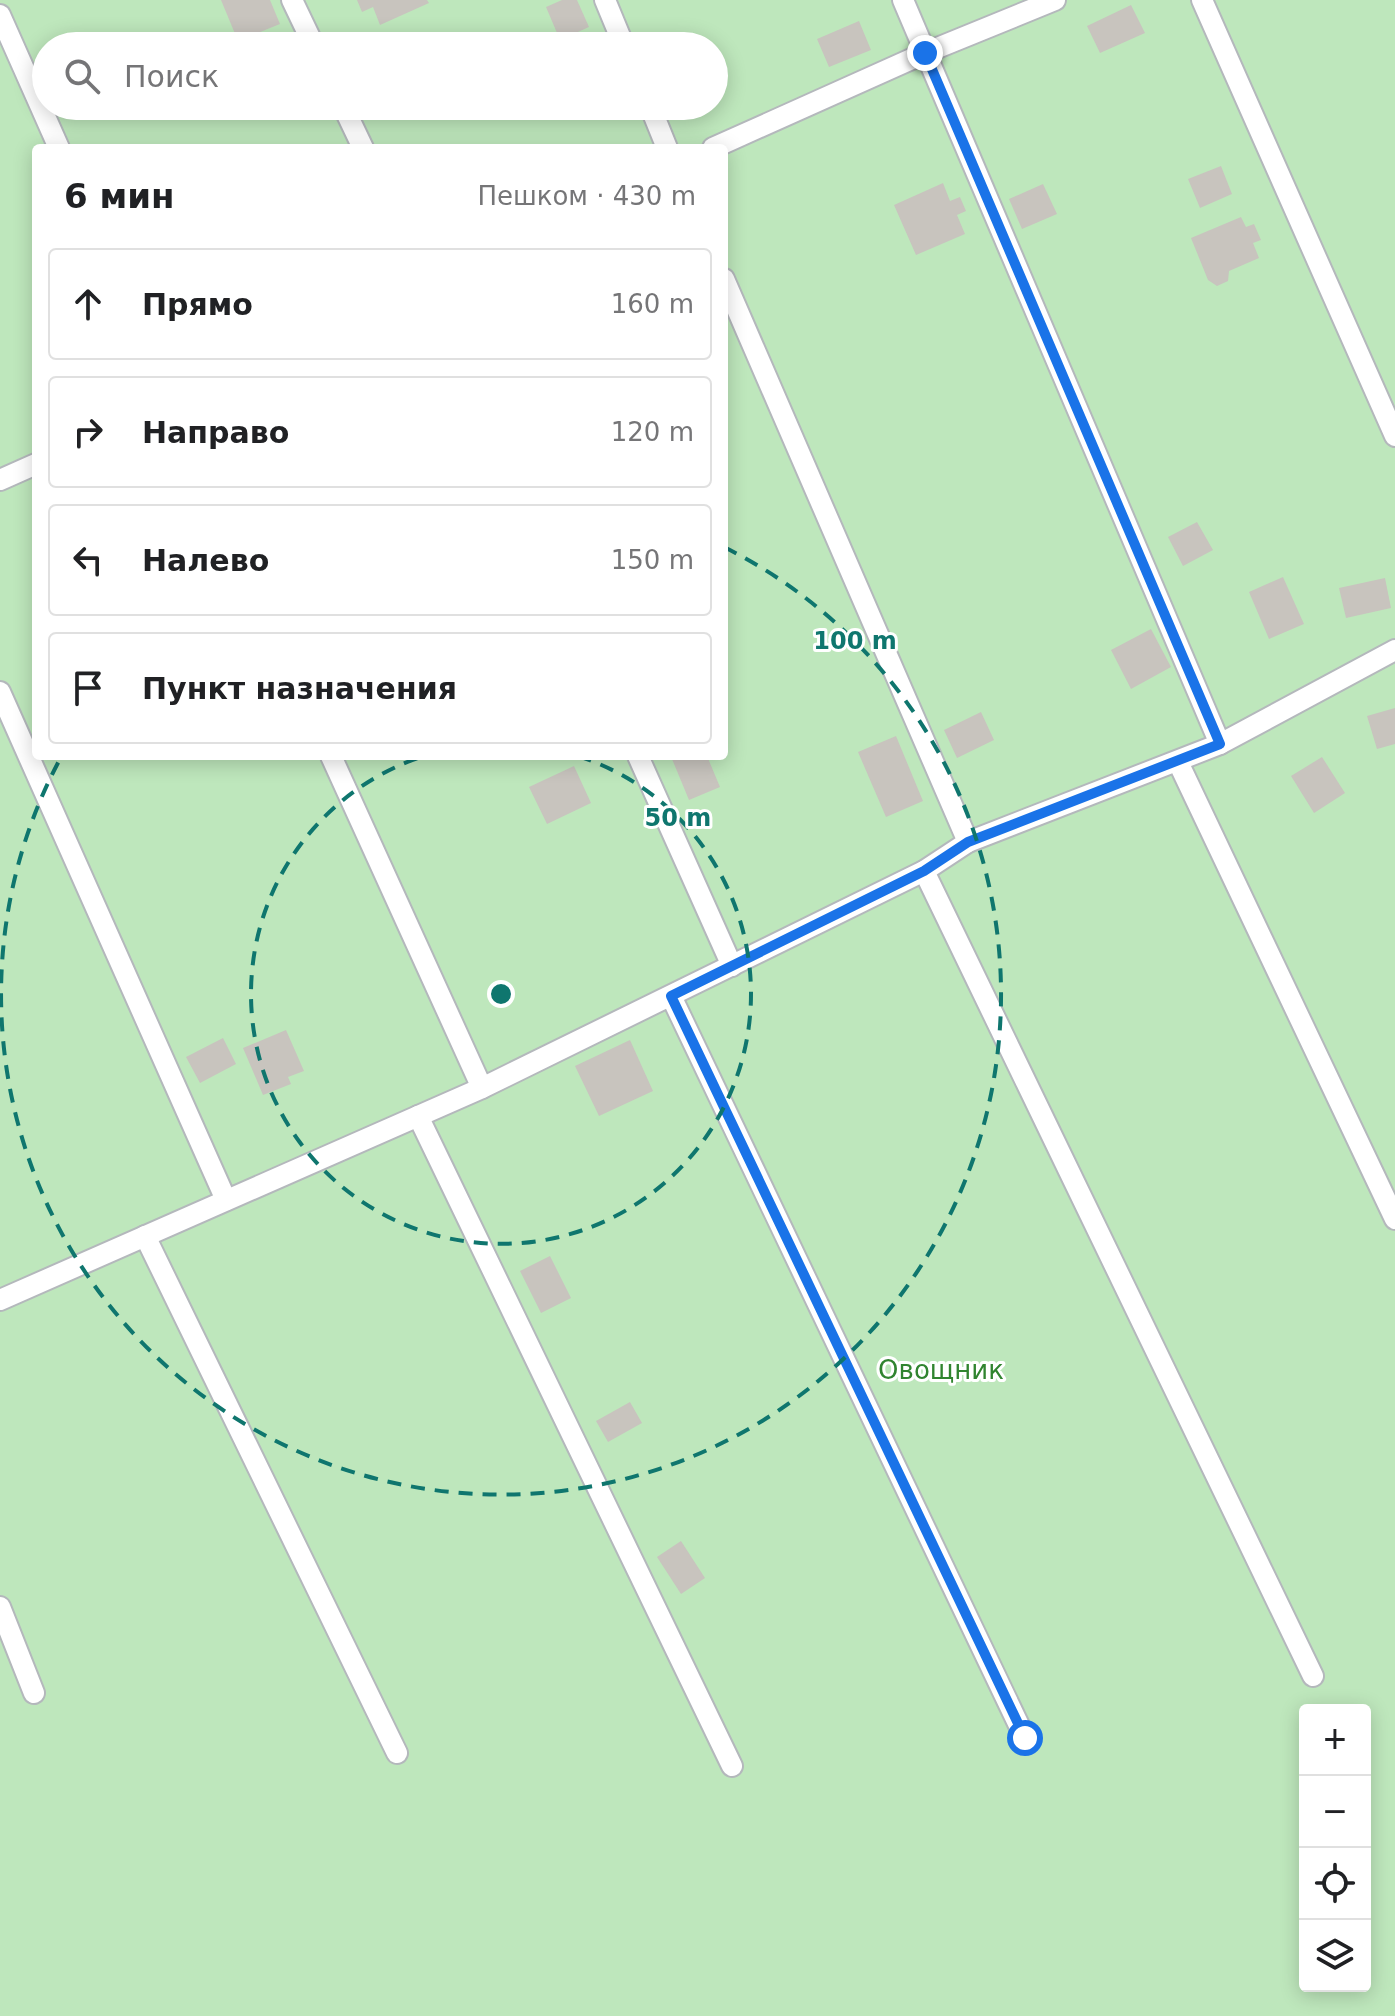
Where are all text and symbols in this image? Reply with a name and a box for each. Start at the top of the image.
search box [32,32,728,120]
route end [907,35,943,71]
icon: search [60,54,104,98]
text: Поиск [124,59,219,94]
text: 6 мин [64,176,175,216]
text: Пешком · 430 m [477,181,696,211]
icon: ahead [66,282,110,326]
text: Прямо [142,287,253,322]
text: 160 m [611,289,694,319]
icon: right [66,410,110,454]
text: Направо [142,415,289,450]
text: 120 m [611,417,694,447]
icon: left [66,538,110,582]
text: Налево [142,543,269,578]
text: 150 m [611,545,694,575]
text: 100 m [813,627,897,655]
icon: arrive [66,666,110,710]
text: Пункт назначения [142,671,457,706]
text: 50 m [645,804,711,832]
centre of rings [487,980,515,1008]
park label: Овощник [878,1355,1004,1385]
map controls [1299,1704,1371,1992]
button: + [1299,1704,1371,1776]
route start [1007,1720,1043,1756]
button: − [1299,1776,1371,1848]
button: locate [1299,1848,1371,1920]
button: layers [1299,1920,1371,1992]

